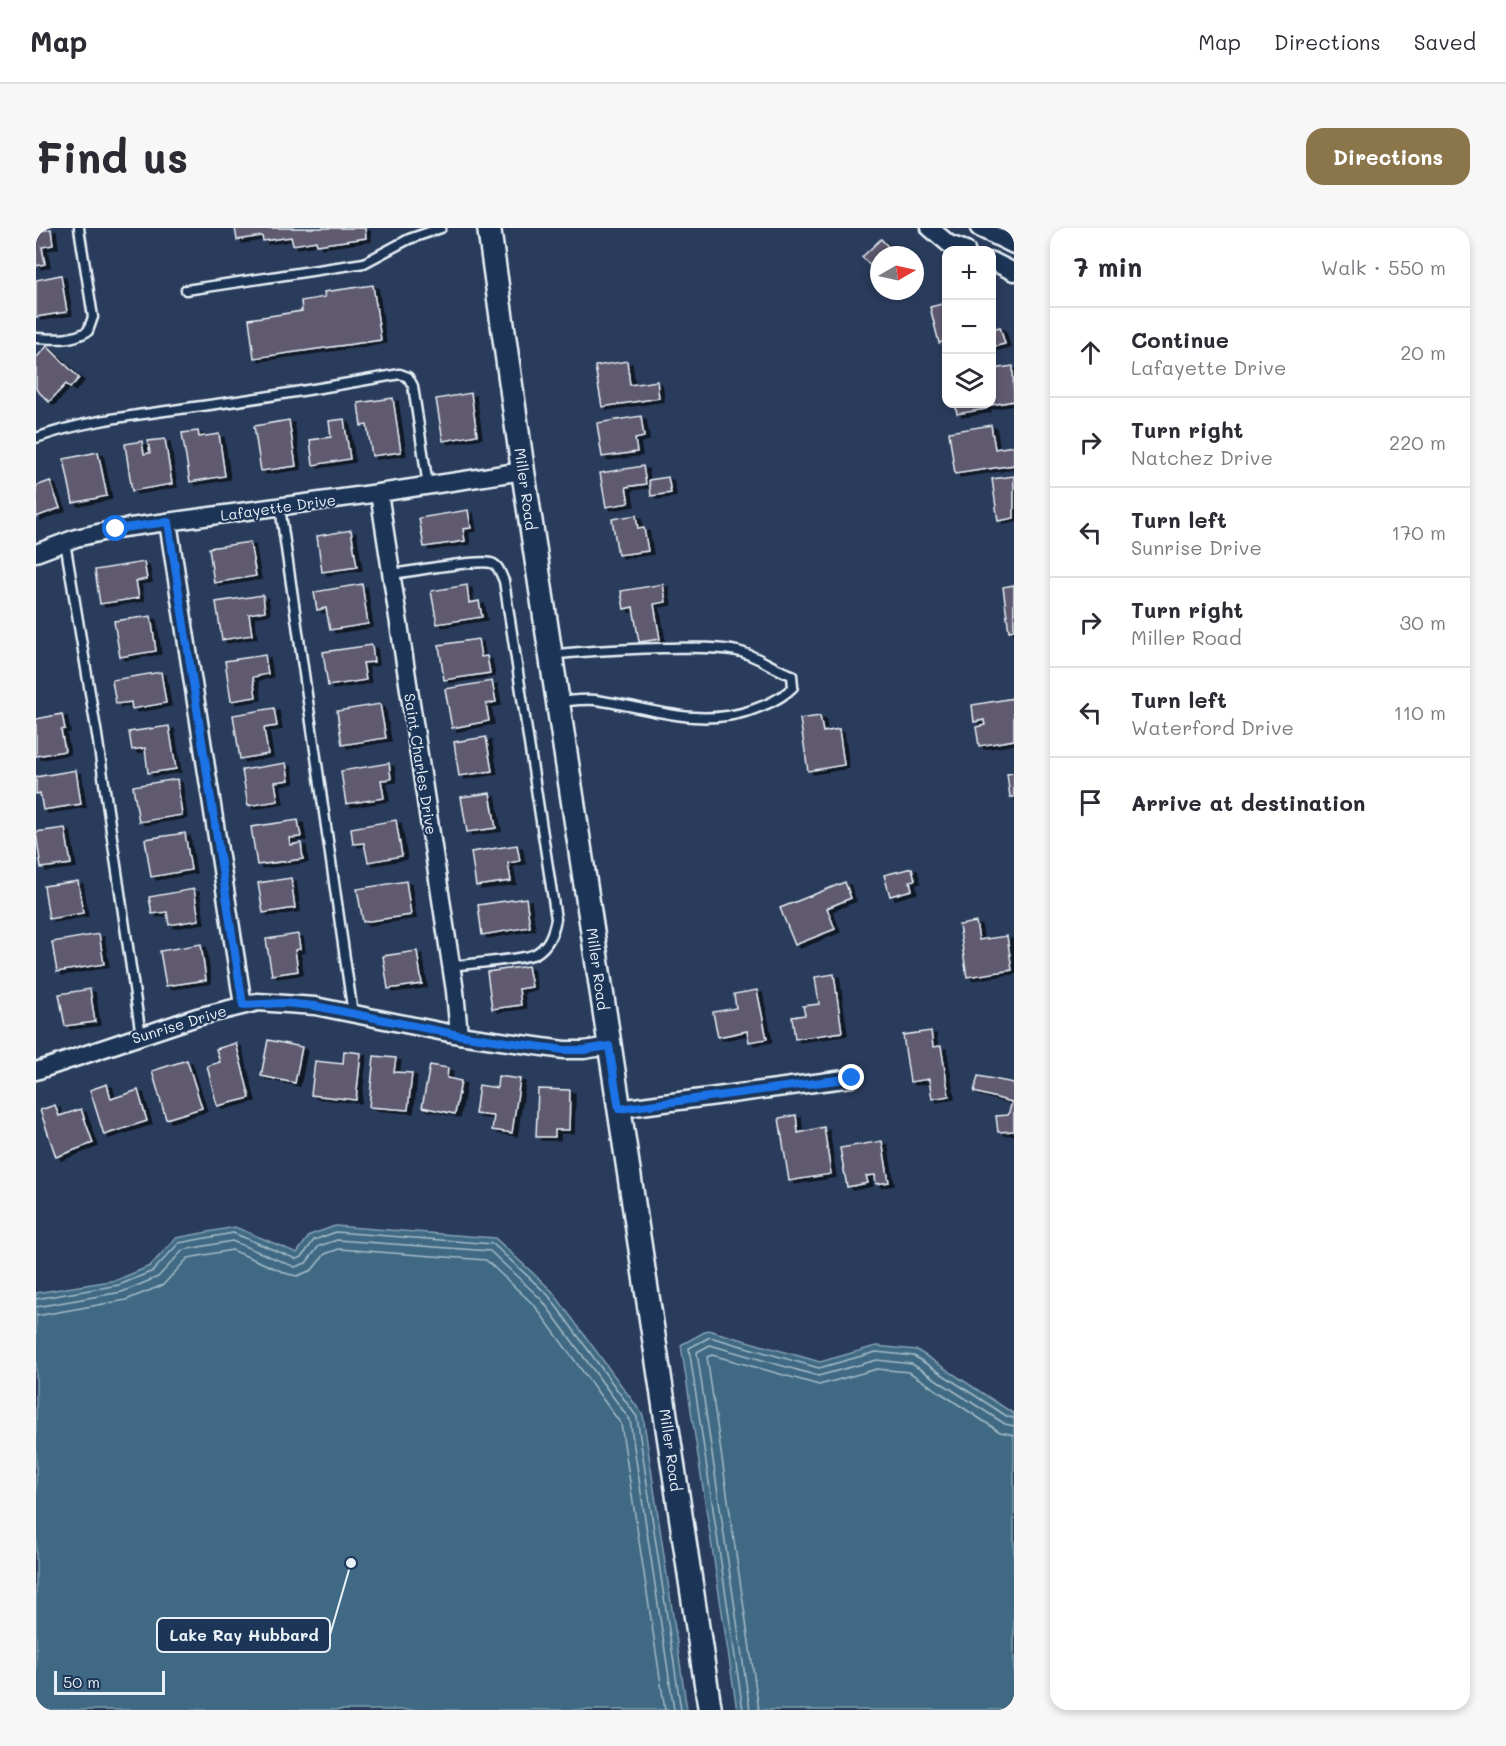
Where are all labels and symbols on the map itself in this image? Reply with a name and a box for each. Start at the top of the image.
north arrow [870,246,924,300]
street label: Miller Road [510,446,542,532]
street label: Lafayette Drive [219,489,337,525]
route start [102,515,128,541]
street label: Saint Charles Drive [400,692,442,836]
street label: Miller Road [582,926,614,1012]
street label: Sunrise Drive [129,1000,229,1048]
route end [838,1064,864,1090]
street label: Miller Road [655,1407,687,1493]
callout: Lake Ray Hubbard [157,1618,330,1652]
text: Lake Ray Hubbard [169,1624,319,1645]
scale bar [54,1668,165,1696]

